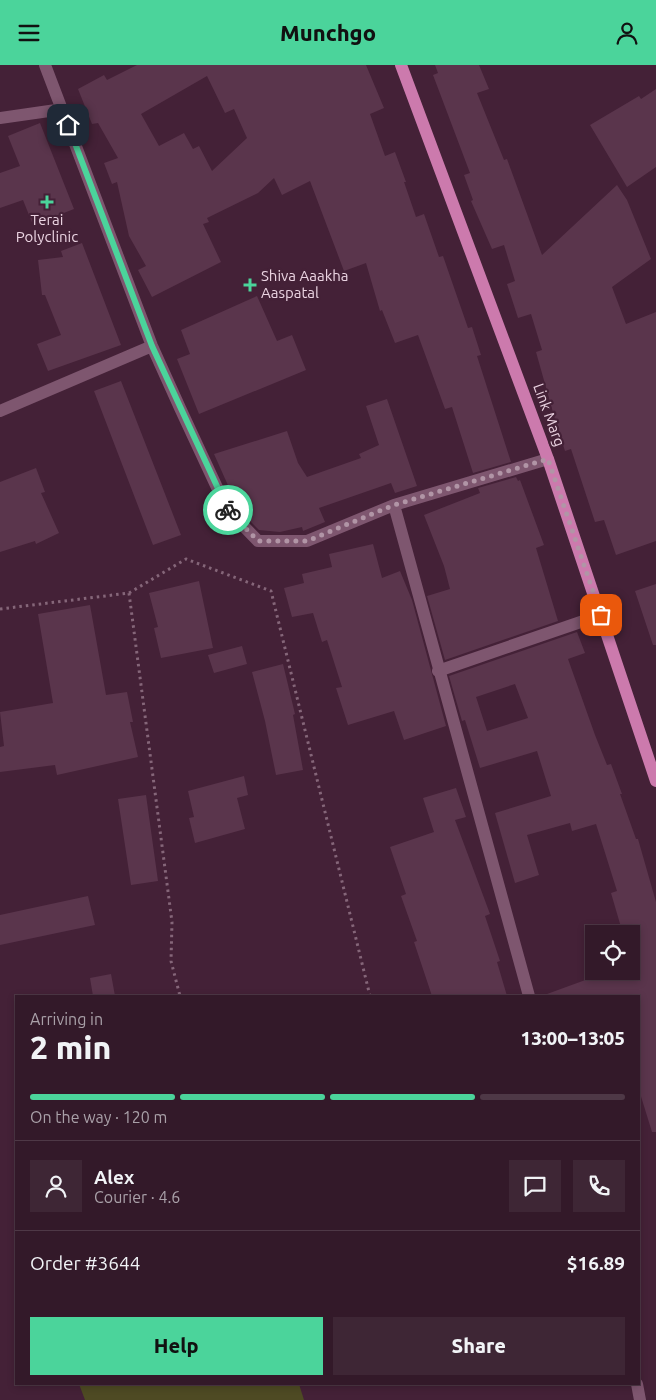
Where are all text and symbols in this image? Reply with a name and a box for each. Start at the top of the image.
icon: menu [15,19,43,47]
icon: person [613,19,641,47]
text: Munchgo [280,20,376,45]
pin [47,104,89,146]
icon: home [54,111,82,139]
marker: Terai Polyclinic [40,195,54,209]
place label: Terai Polyclinic [16,211,78,245]
place label: Shiva Aaakha Aaspatal [261,267,349,301]
marker: Shiva Aaakha Aaspatal [243,278,257,292]
street label: Link Marg [530,381,569,449]
courier [203,485,253,535]
icon: bike [214,496,242,524]
pin [580,594,622,636]
icon: bag [587,601,615,629]
map controls [585,925,640,980]
button: locate [585,925,640,980]
text: Arriving in [30,1010,103,1028]
text: 13:00–13:05 [520,1027,625,1049]
text: 2 min [30,1029,111,1065]
text: On the way · 120 m [30,1108,167,1126]
button: person [30,1160,82,1212]
button: chat [509,1160,561,1212]
button: phone [573,1160,625,1212]
text: Alex [94,1166,134,1188]
text: Courier · 4.6 [94,1188,180,1206]
text: Order #3644 [30,1252,140,1274]
text: $16.89 [567,1252,625,1274]
button: Help [30,1317,323,1375]
button: Share [333,1317,625,1375]

